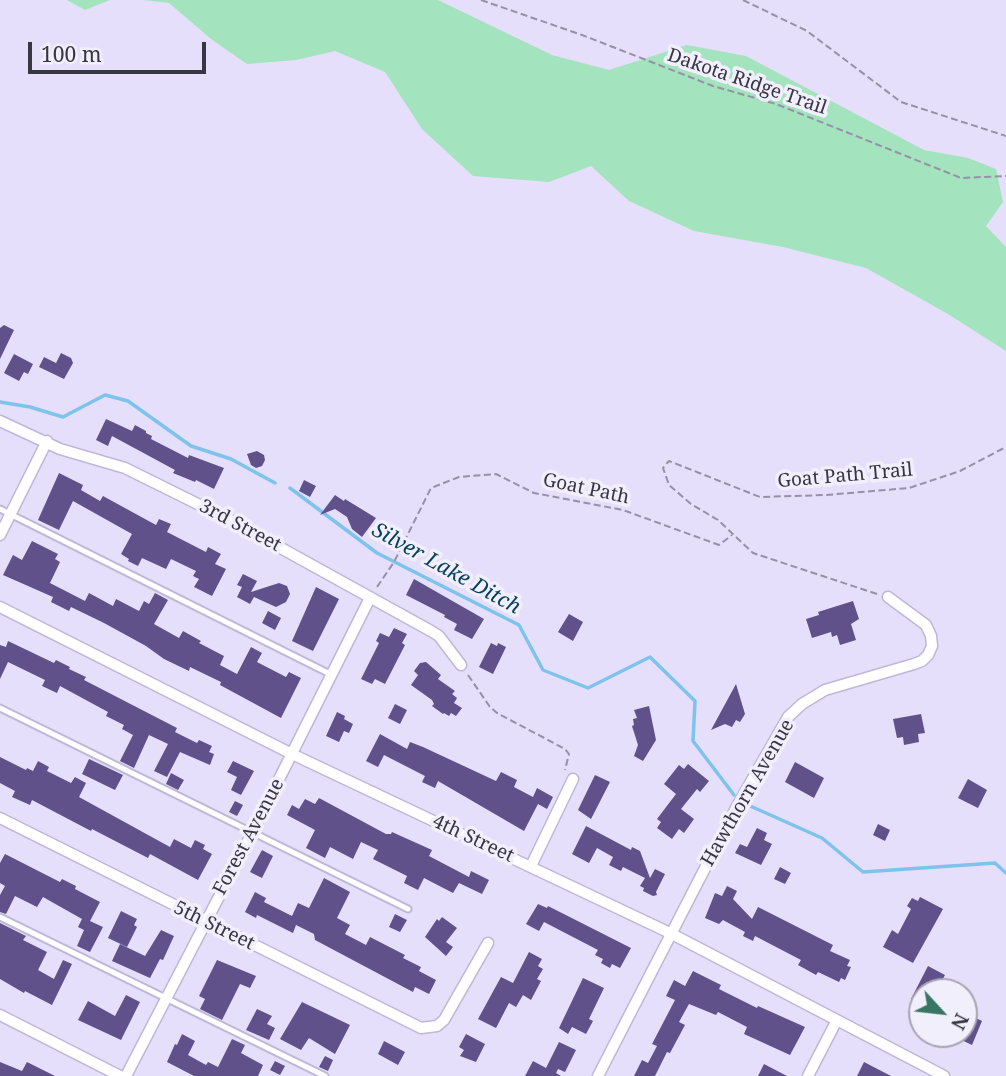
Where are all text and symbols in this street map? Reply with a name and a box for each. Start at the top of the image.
scale bar [32,28,210,72]
text: 100 m [41,40,102,68]
street label: Dakota Ridge Trail [664,44,830,120]
street label: Goat Path Trail [776,459,914,493]
street label: Goat Path [541,469,631,509]
street label: 3rd Street [195,495,285,557]
water label: Silver Lake Ditch [367,518,525,620]
street label: Hawthorn Avenue [697,715,799,871]
street label: Forest Avenue [209,775,289,899]
street label: 4th Street [429,810,517,868]
street label: 5th Street [170,897,258,955]
north arrow [908,978,978,1048]
text: N [945,1009,975,1034]

